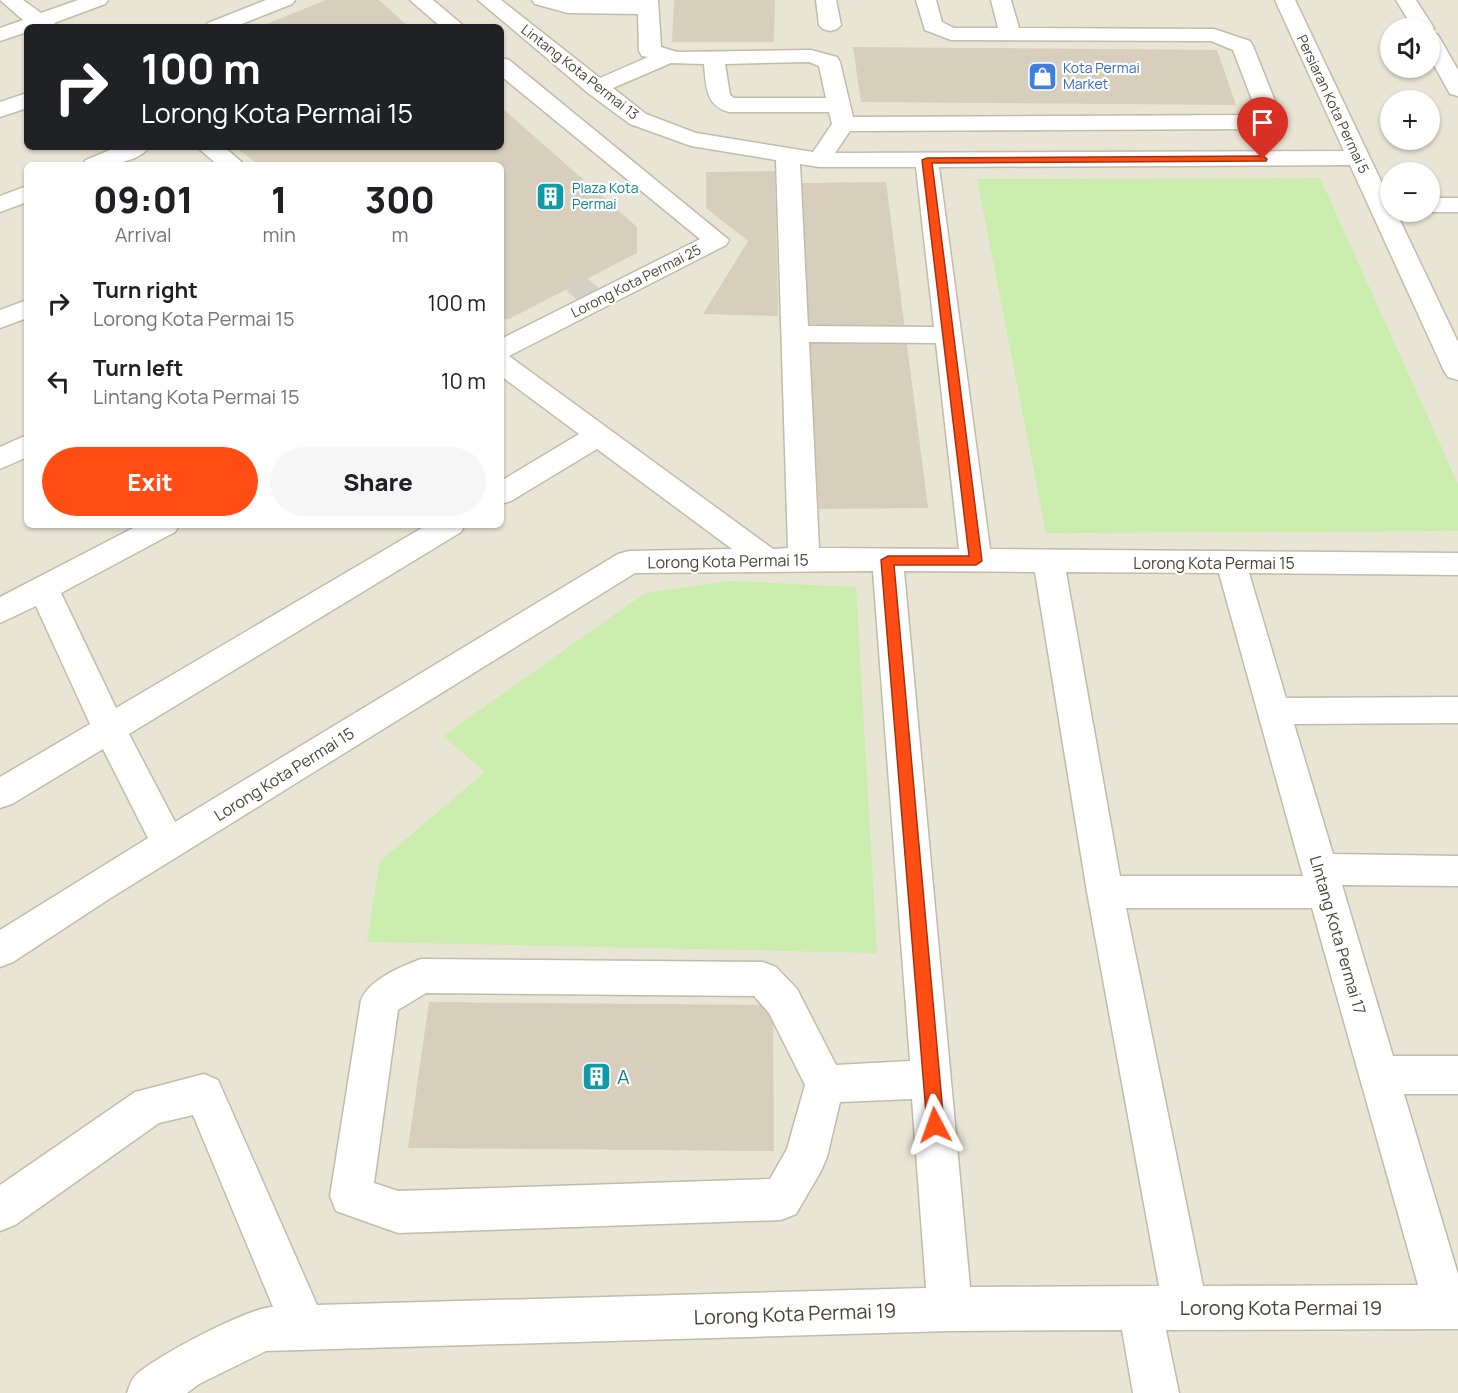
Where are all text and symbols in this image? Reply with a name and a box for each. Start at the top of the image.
map controls [1380,18,1440,222]
button: sound [1380,18,1440,78]
street label: Lintang Kota Permai 13 [518,20,643,124]
street label: Persiaran Kota Permai 5 [1293,31,1374,176]
text: 100 m [141,39,261,97]
icon: right [42,48,120,126]
place label: Kota Permai Market [1063,58,1140,93]
shop icon: Kota Permai Market [1026,60,1058,92]
button: + [1380,90,1440,150]
text: Lorong Kota Permai 15 [141,94,413,131]
pin [1237,97,1288,159]
icon: arrive [1246,106,1279,139]
button: − [1380,162,1440,222]
text: 09:01 [93,175,193,224]
text: 1 [271,175,287,224]
text: 300 [365,175,435,224]
place label: Plaza Kota Permai [572,178,639,213]
building icon: Plaza Kota Permai [535,180,567,212]
text: Arrival [115,221,172,248]
text: min [262,221,296,248]
text: m [391,221,408,248]
street label: Lorong Kota Permai 25 [567,239,704,322]
text: Turn right [93,275,198,305]
icon: right [42,287,75,320]
text: 100 m [428,288,486,318]
text: Lorong Kota Permai 15 [93,305,295,332]
text: Turn left [93,353,183,383]
icon: left [42,365,75,398]
text: 10 m [441,366,486,396]
text: Lintang Kota Permai 15 [93,383,300,410]
button: Exit [42,447,258,516]
button: Share [270,447,486,516]
street label: Lorong Kota Permai 15 [647,549,809,573]
street label: Lorong Kota Permai 15 [1133,552,1295,574]
street label: Lorong Kota Permai 15 [210,722,358,826]
street label: LIntang Kota Permai 17 [1305,853,1371,1017]
building icon: A [580,1061,612,1093]
place label: A [617,1063,630,1090]
position arrow [903,1093,967,1157]
street label: Lorong Kota Permai 19 [1180,1294,1382,1321]
street label: Lorong Kota Permai 19 [693,1296,897,1331]

